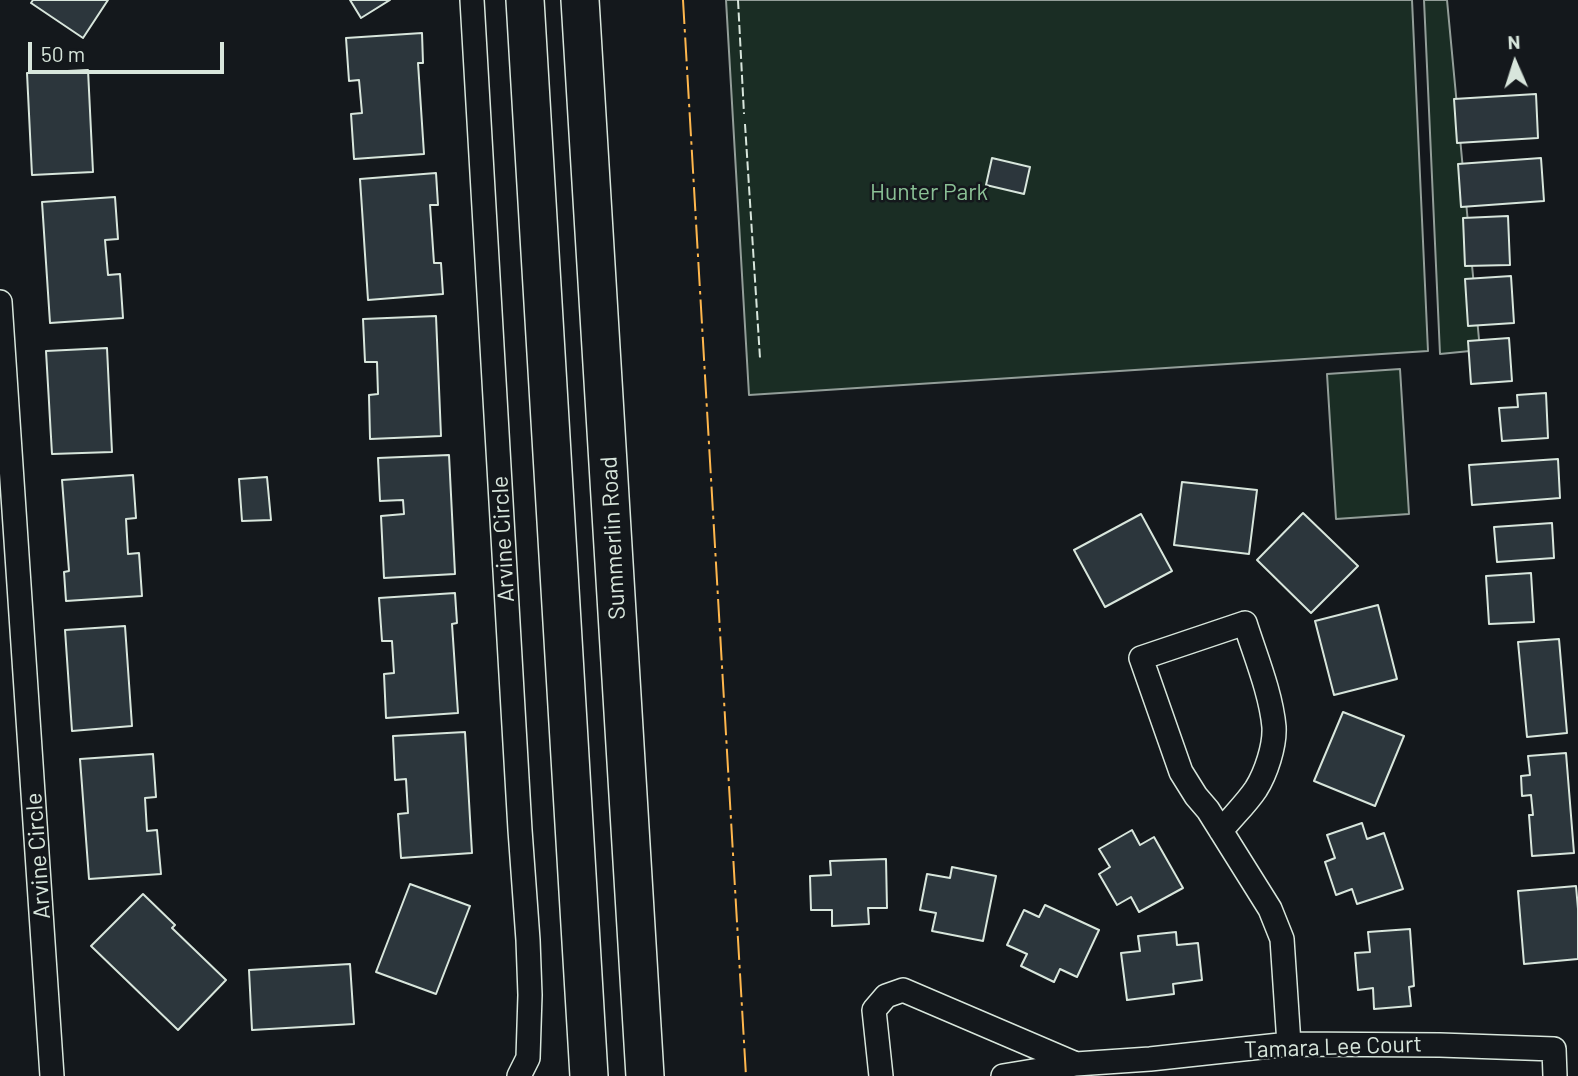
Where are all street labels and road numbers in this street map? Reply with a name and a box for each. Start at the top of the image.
street label: Summerlin Road [595,456,631,620]
street label: Arvine Circle [486,475,520,603]
street label: Arvine Circle [20,792,56,920]
street label: Tamara Lee Court [1244,1030,1422,1064]

